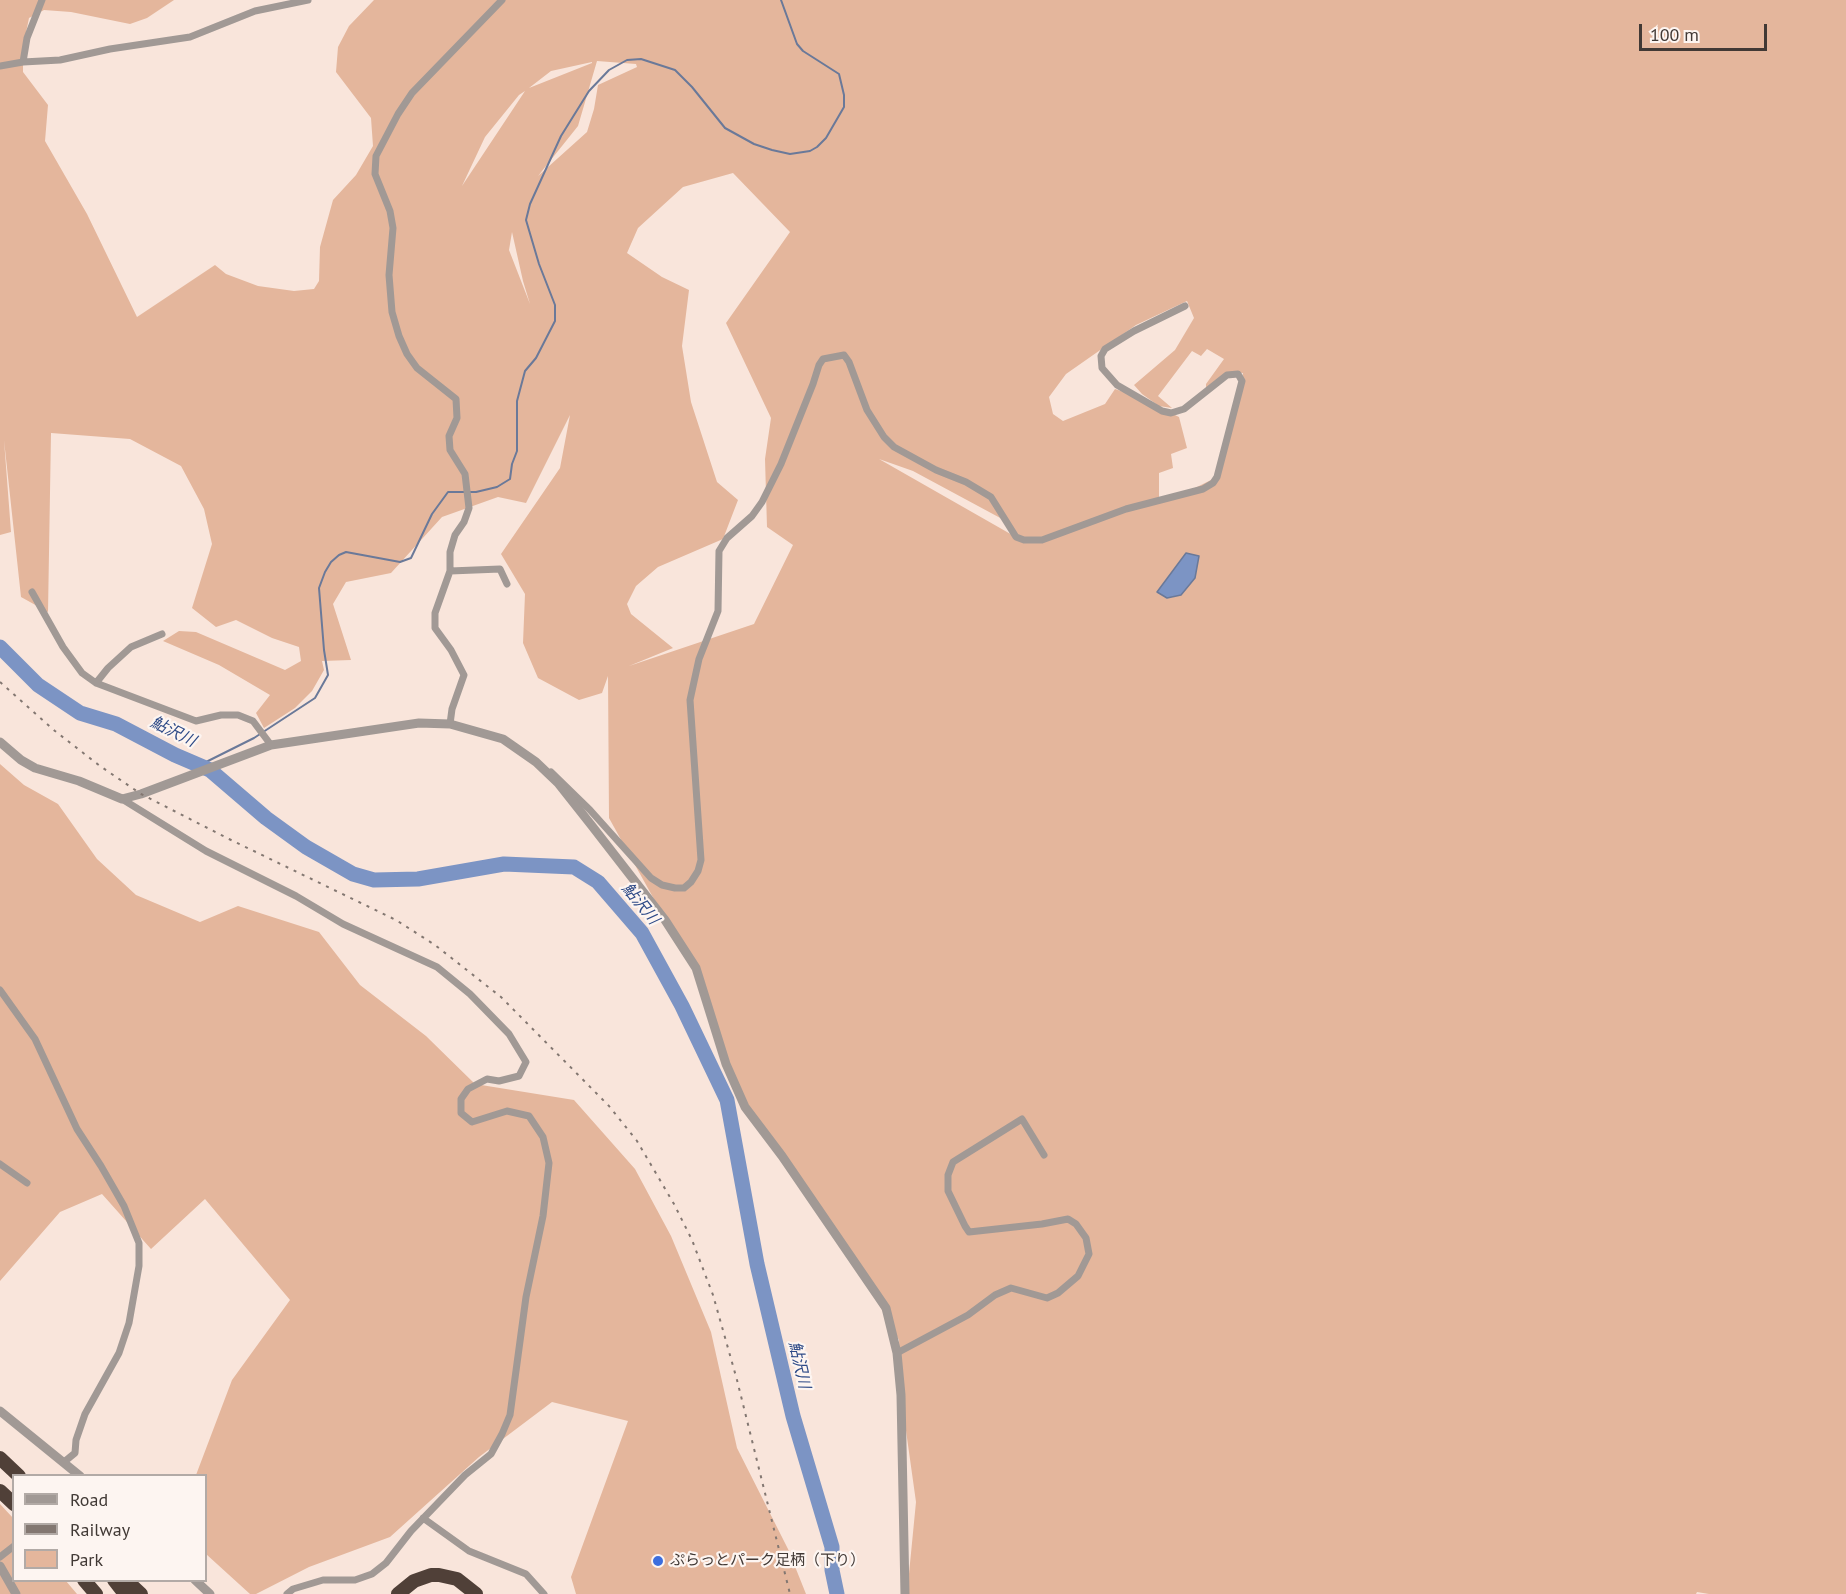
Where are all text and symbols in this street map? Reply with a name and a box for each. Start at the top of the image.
scale bar [1642,12,1770,50]
text: 100 m [1650,23,1699,46]
water label: 鮎沢川 [147,713,199,751]
water label: 鮎沢川 [617,879,663,929]
water label: 鮎沢川 [784,1339,814,1391]
legend [12,1474,207,1582]
text: Road [70,1488,108,1511]
text: Railway [70,1518,130,1541]
text: Park [70,1548,103,1571]
place label: ぷらっとパーク足柄（下り） [670,1552,865,1570]
marker: ぷらっとパーク足柄（下り） [651,1554,665,1568]

